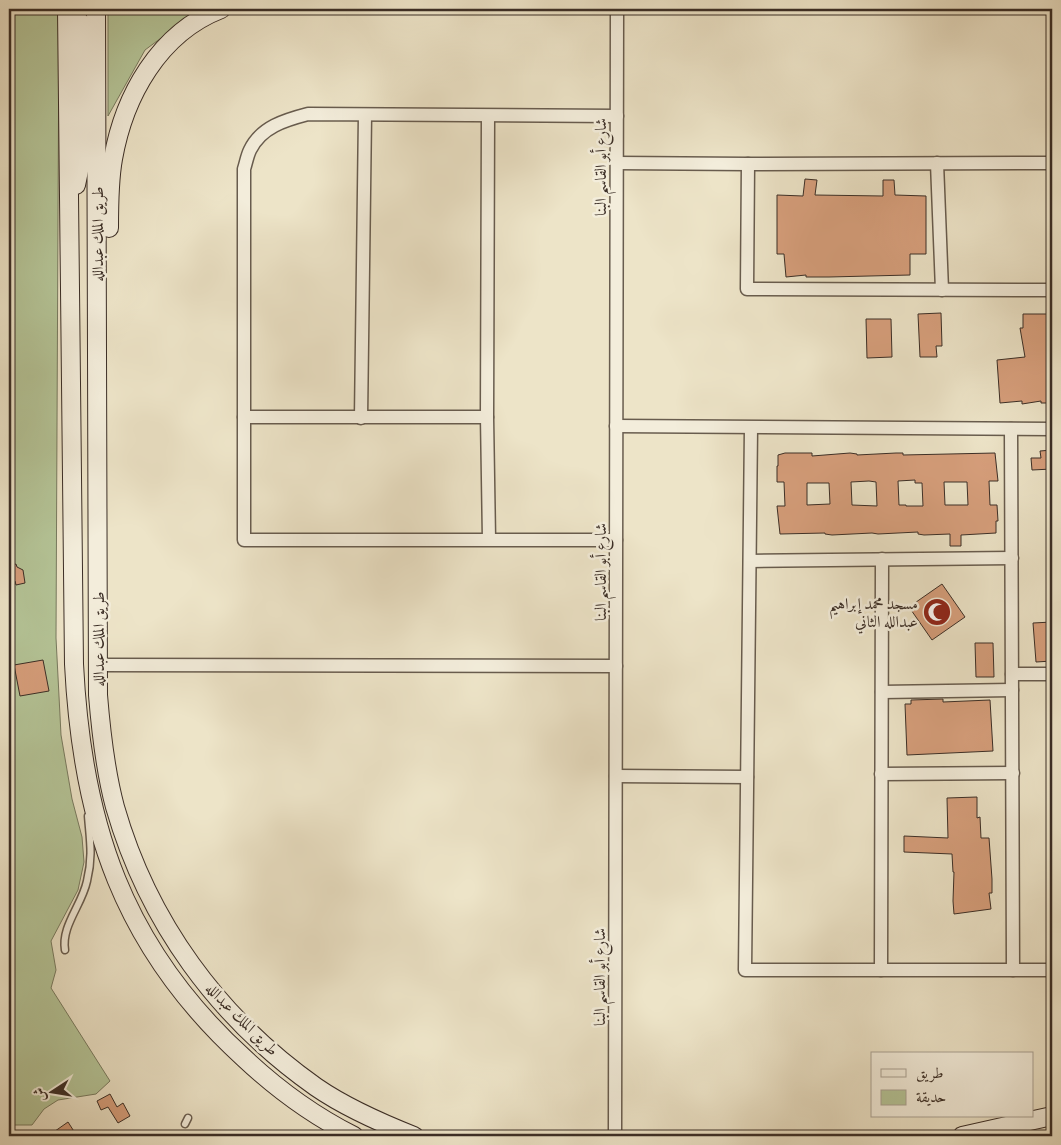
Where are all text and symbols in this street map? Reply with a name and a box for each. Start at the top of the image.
street label: شارع أبو القاسم البنا [589,118,617,216]
street label: طريق الملك عبدالله [87,186,108,282]
street label: شارع أبو القاسم البنا [589,523,617,621]
street label: طريق الملك عبدالله [88,591,109,687]
place label: مسجد محمد إبراهيم عبدالله الثاني [829,593,918,634]
mosque icon: مسجد محمد إبراهيم عبدالله الثاني [922,597,952,627]
street label: شارع أبو القاسم البنا [588,928,616,1026]
street label: طريق الملك عبدالله [201,978,283,1060]
legend [871,1052,1034,1118]
text: طريق [916,1063,943,1083]
north arrow [28,1068,78,1118]
text: ش [29,1086,50,1103]
text: حديقة [916,1087,946,1106]

